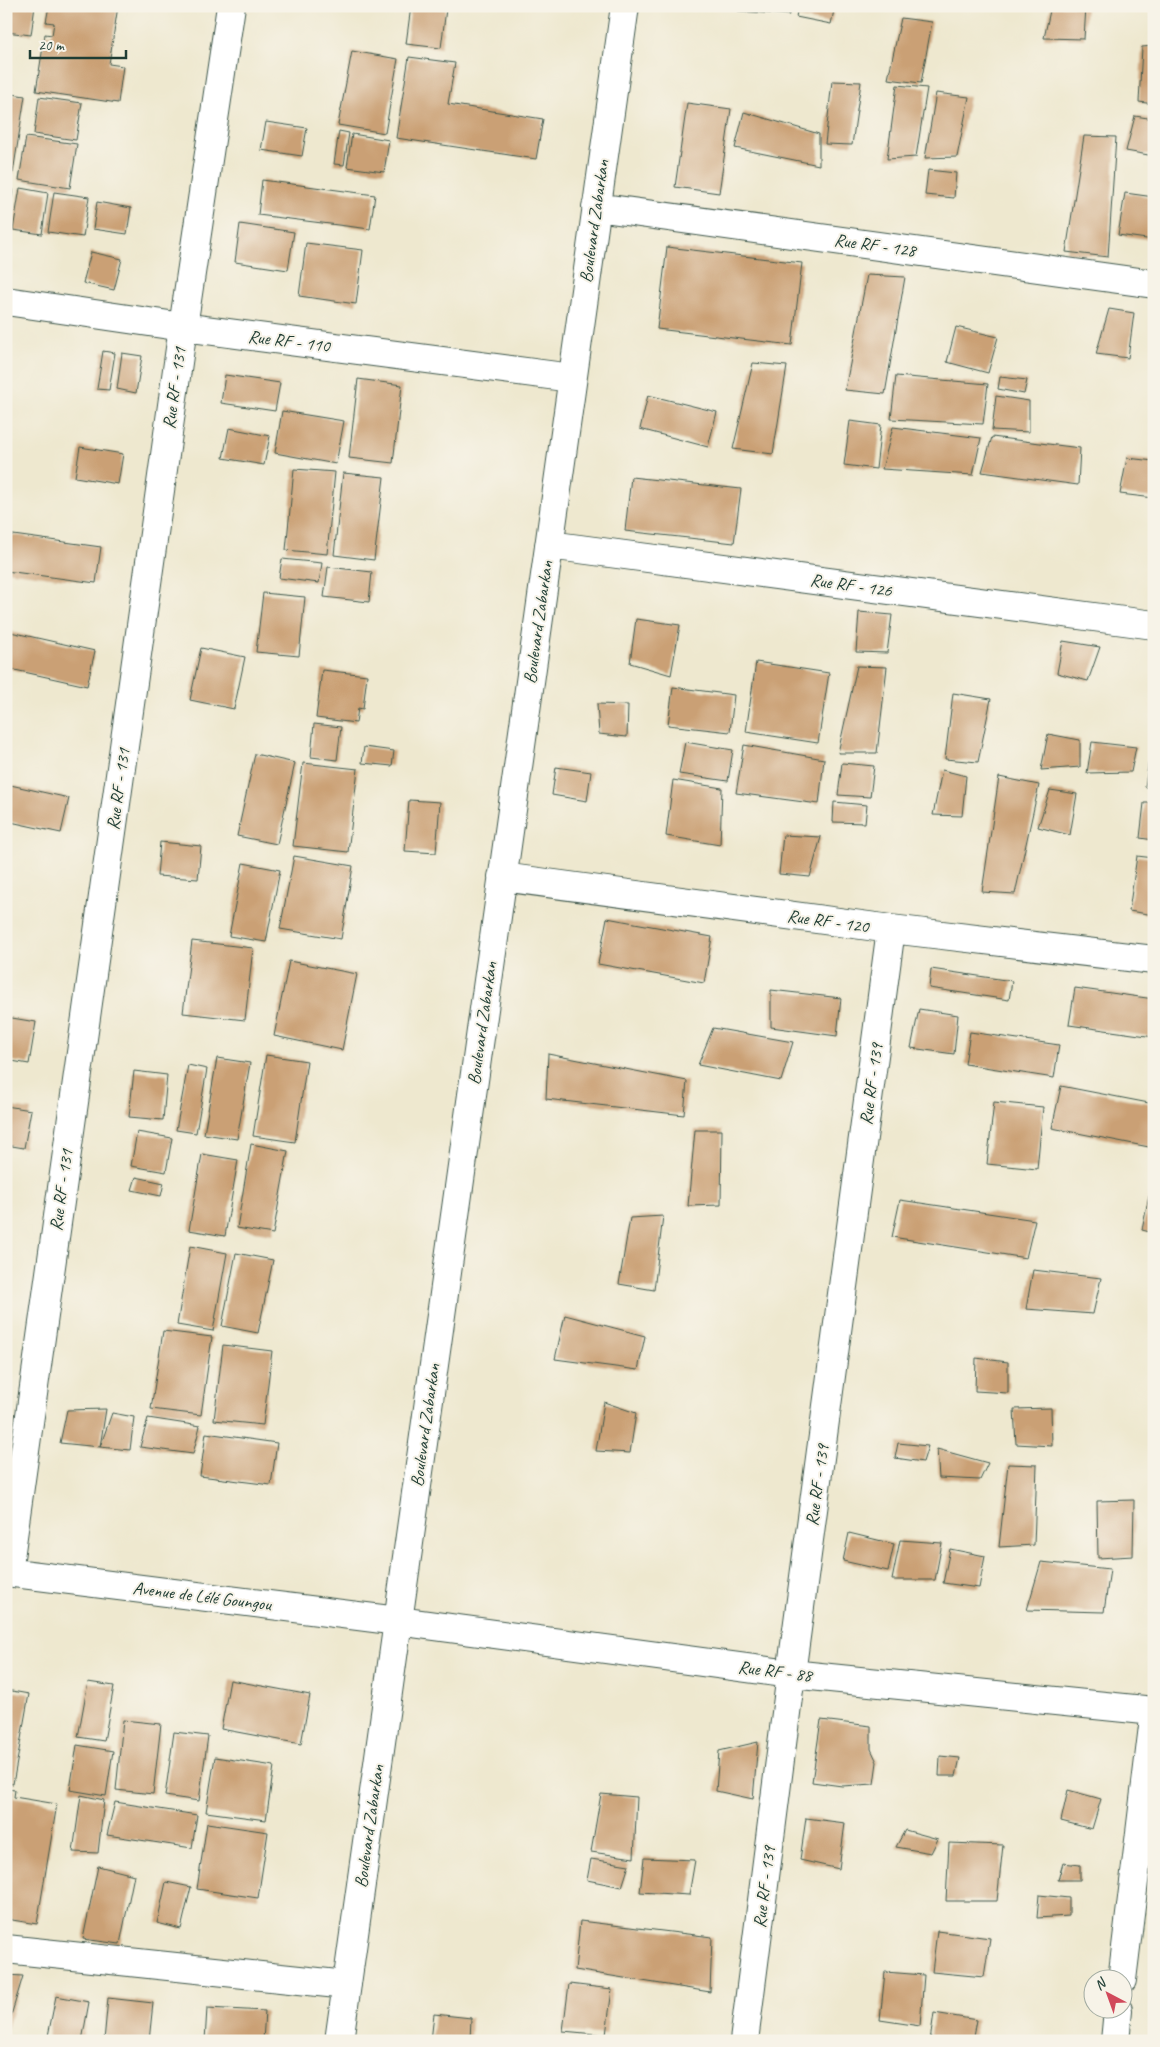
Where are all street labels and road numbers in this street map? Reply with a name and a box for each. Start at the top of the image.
street label: Boulevard Zabarkan [574,157,614,284]
street label: Rue RF - 128 [833,228,919,262]
street label: Rue RF - 110 [247,325,333,357]
street label: Rue RF - 131 [157,345,191,430]
street label: Boulevard Zabarkan [518,558,558,685]
street label: Rue RF - 126 [809,568,894,602]
street label: Rue RF - 131 [101,746,135,831]
street label: Rue RF - 120 [786,904,872,938]
street label: Boulevard Zabarkan [462,959,502,1086]
street label: Rue RF - 139 [854,1040,888,1126]
street label: Rue RF - 131 [44,1147,78,1232]
street label: Boulevard Zabarkan [405,1361,445,1488]
street label: Rue RF - 139 [800,1441,834,1527]
street label: Avenue de Lélé Goungou [132,1577,274,1616]
street label: Rue RF - 88 [737,1656,815,1687]
street label: Boulevard Zabarkan [349,1762,389,1889]
street label: Rue RF - 139 [748,1843,780,1929]

